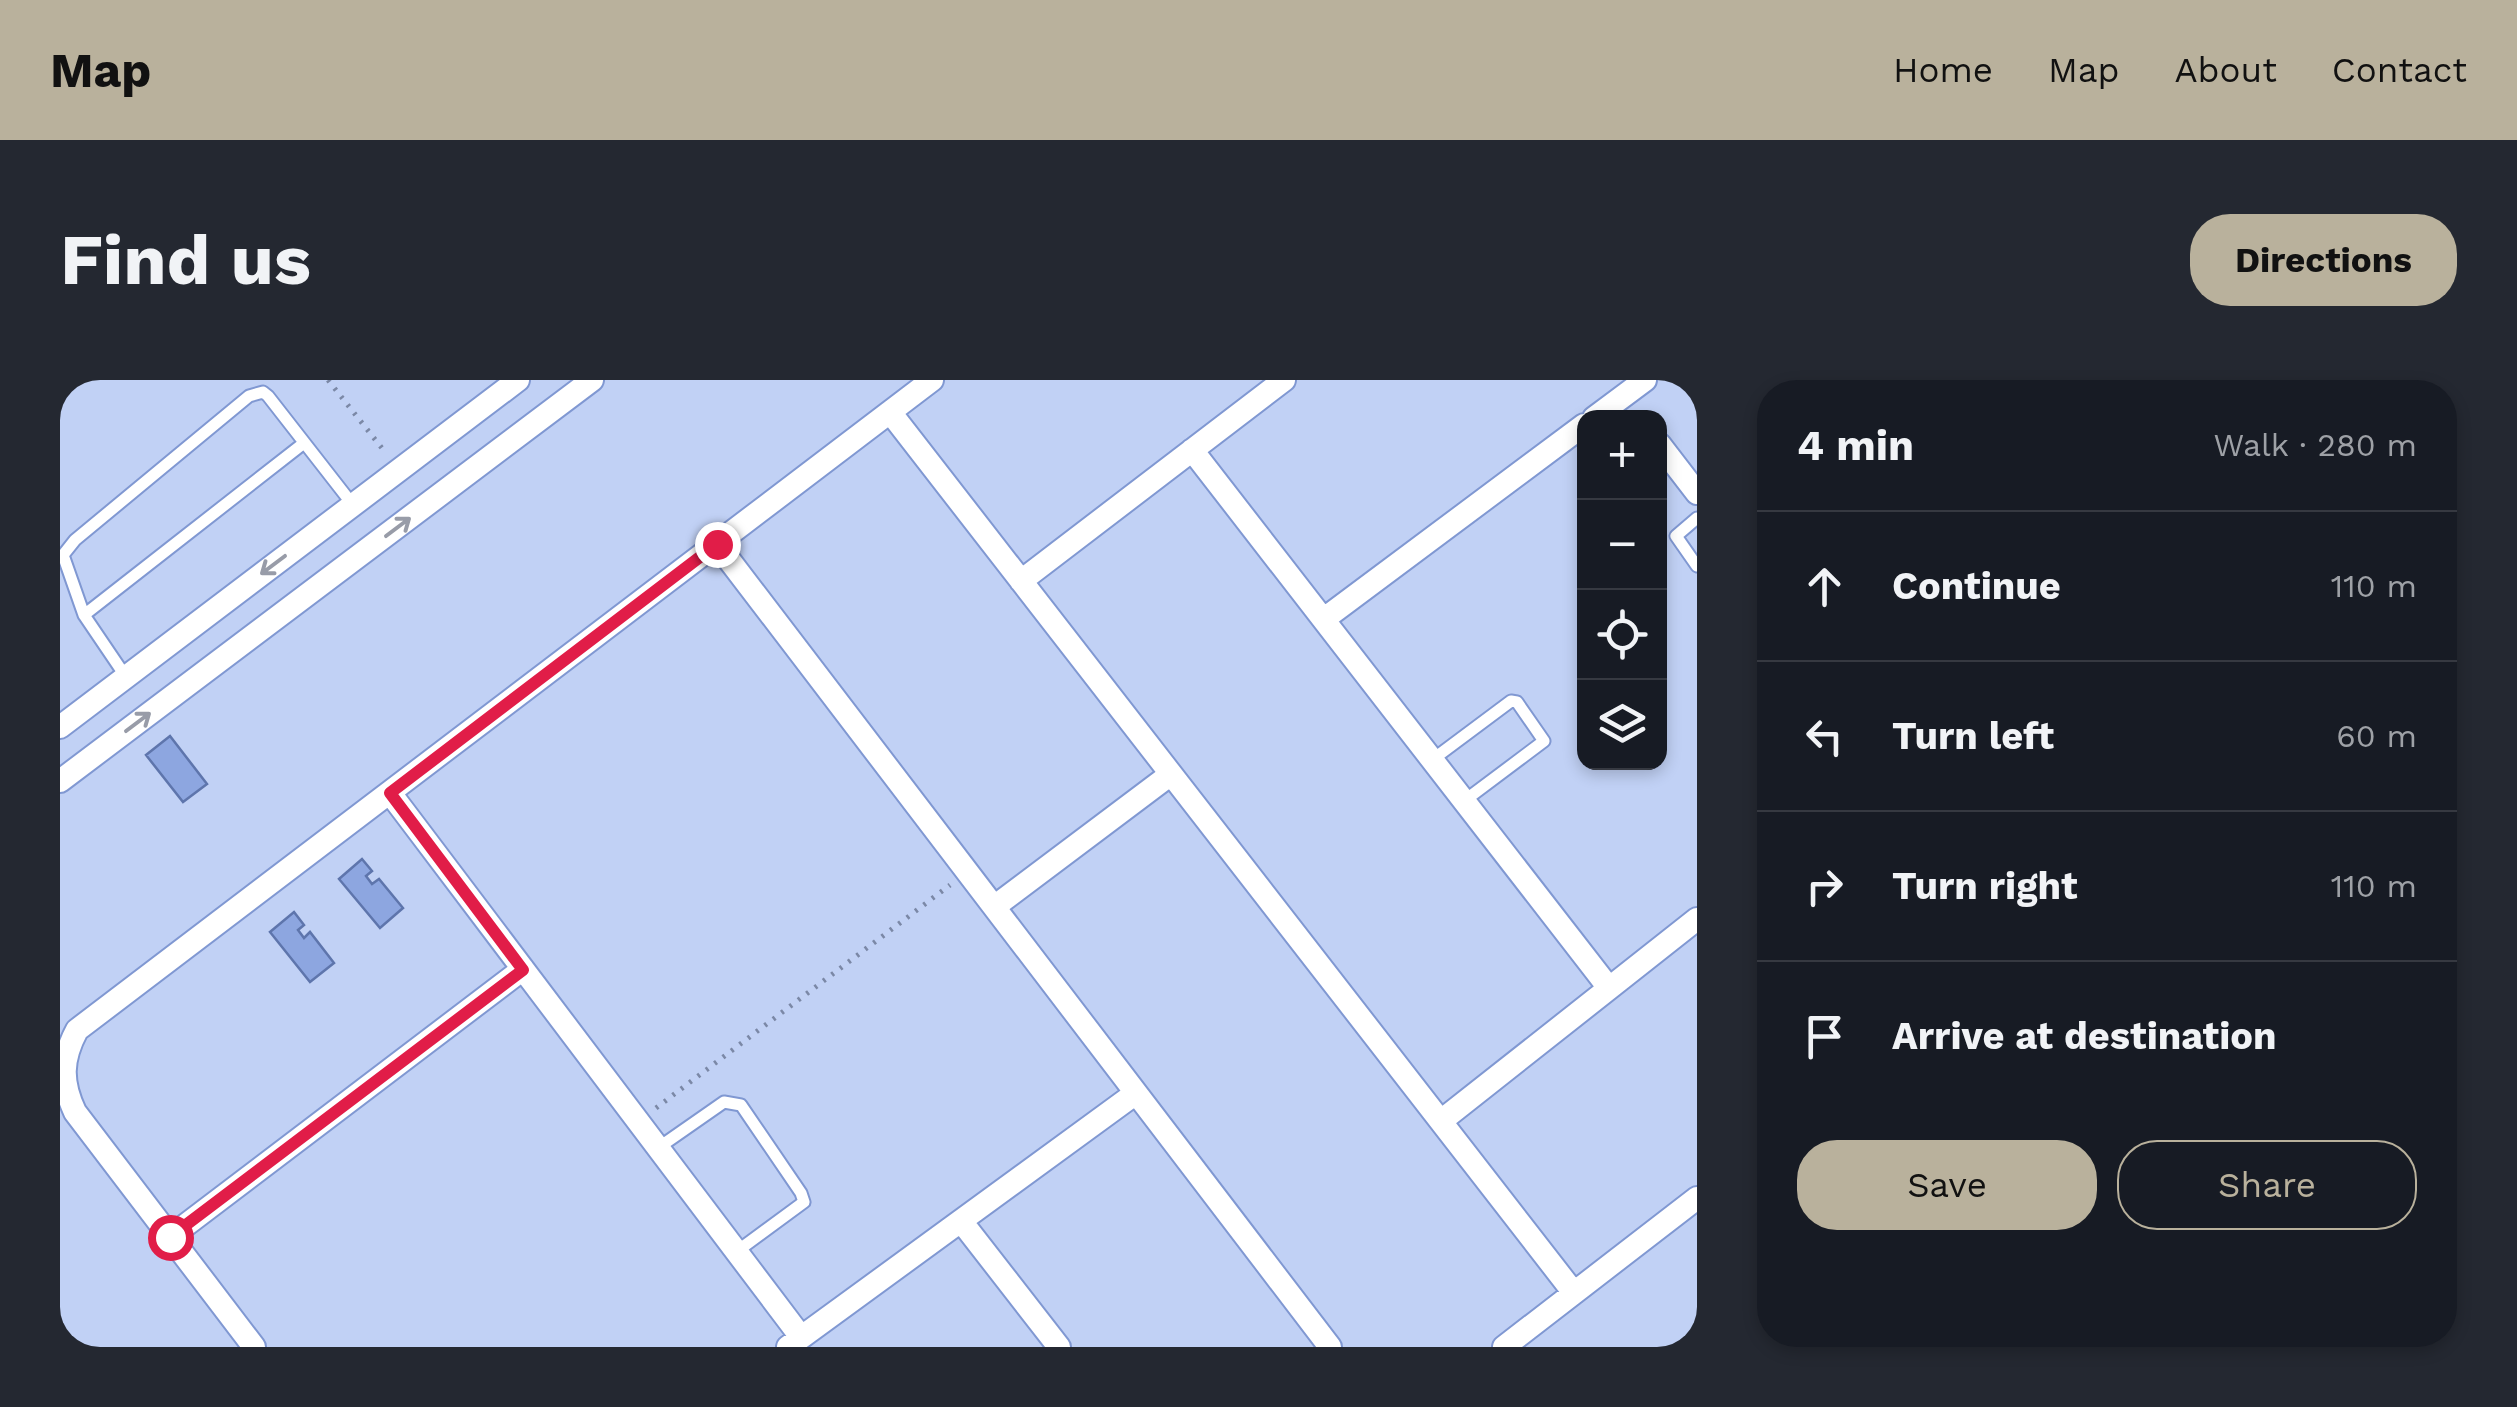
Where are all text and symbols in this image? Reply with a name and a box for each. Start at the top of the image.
text: Map [50,42,151,99]
text: Home [1893,49,1993,91]
text: Map [2048,49,2120,91]
text: About [2175,49,2277,91]
text: Contact [2332,49,2467,91]
button: Directions [2190,214,2457,306]
text: Find us [60,219,311,301]
map controls [1577,410,1667,770]
button: + [1577,410,1667,500]
text: 4 min [1797,421,1914,470]
text: Walk · 280 m [2213,426,2417,464]
button: − [1577,500,1667,590]
one-way arrow [384,516,411,537]
route end [695,522,741,568]
one-way arrow [260,555,287,576]
icon: ahead [1797,559,1852,614]
text: Continue [1892,564,2061,608]
text: 110 m [2331,567,2417,605]
button: locate [1577,590,1667,680]
button: layers [1577,680,1667,770]
icon: left [1797,709,1852,764]
one-way arrow [124,712,151,733]
text: Turn left [1892,714,2054,758]
text: 60 m [2336,717,2417,755]
icon: right [1797,859,1852,914]
text: Turn right [1892,864,2078,908]
text: 110 m [2331,867,2417,905]
icon: arrive [1797,1009,1852,1064]
text: Arrive at destination [1892,1014,2277,1058]
button: Save [1797,1140,2097,1230]
button: Share [2117,1140,2417,1230]
route start [148,1215,194,1261]

